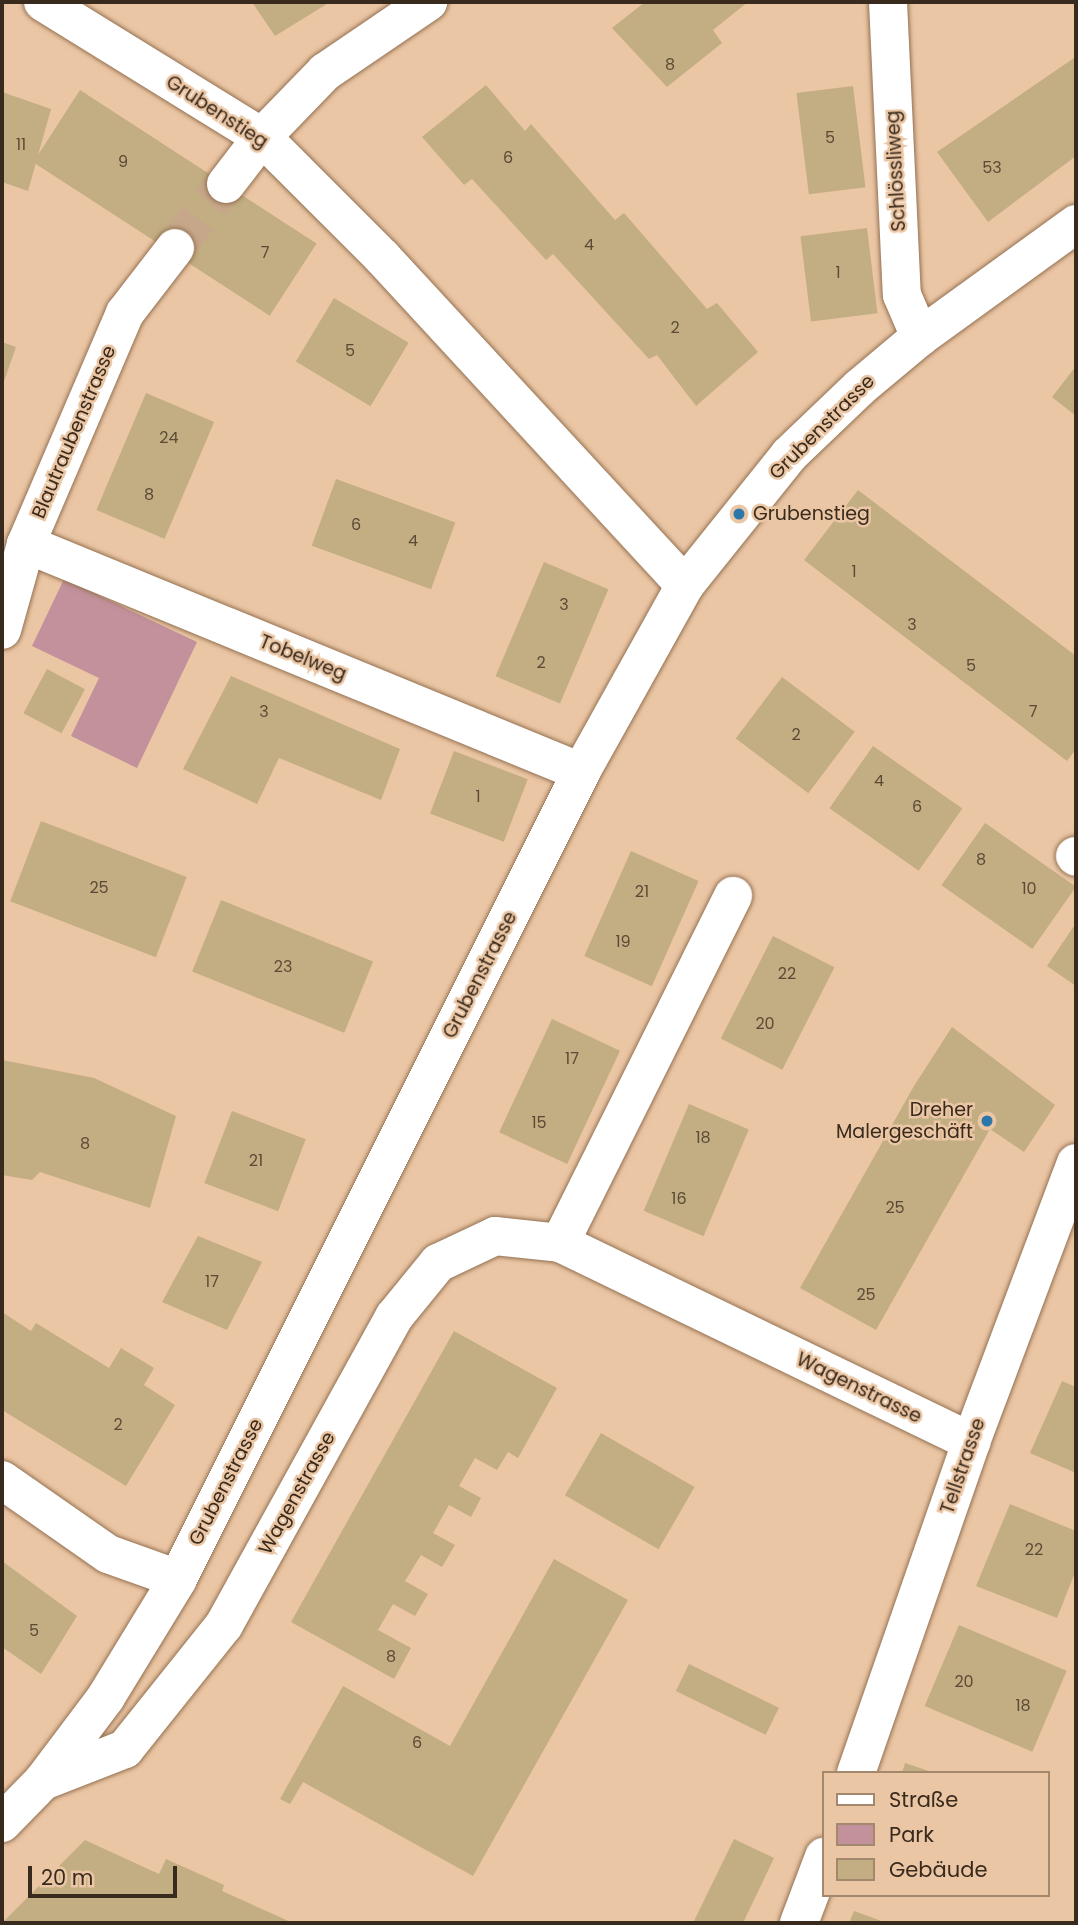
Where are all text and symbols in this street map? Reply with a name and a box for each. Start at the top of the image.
house number: 8 [665,55,675,75]
street label: Grubenstieg [162,71,272,153]
street label: Schlössliweg [881,110,911,232]
house number: 5 [825,128,835,148]
house number: 11 [16,135,26,155]
house number: 6 [503,148,513,168]
house number: 9 [118,152,128,172]
house number: 53 [982,158,1002,178]
house number: 4 [584,235,594,255]
house number: 7 [261,243,269,263]
house number: 1 [835,263,841,283]
house number: 2 [670,318,680,338]
house number: 5 [345,341,355,361]
street label: Blautraubenstrasse [27,342,121,522]
street label: Grubenstrasse [765,370,879,484]
house number: 24 [159,428,179,448]
house number: 8 [144,485,154,505]
place label: Grubenstieg [753,503,870,525]
marker: Grubenstieg [731,506,747,522]
house number: 6 [351,515,361,535]
house number: 4 [408,531,418,551]
house number: 1 [851,562,857,582]
house number: 3 [559,595,569,615]
house number: 3 [907,615,917,635]
street label: Tobelweg [256,630,350,686]
house number: 2 [536,653,546,673]
house number: 5 [966,656,976,676]
house number: 3 [259,702,269,722]
house number: 7 [1029,702,1037,722]
house number: 2 [791,725,801,745]
house number: 4 [874,771,884,791]
house number: 1 [475,787,481,807]
house number: 6 [912,797,922,817]
house number: 8 [976,850,986,870]
house number: 25 [89,878,109,898]
house number: 10 [1021,879,1037,899]
house number: 21 [635,882,649,902]
street label: Grubenstrasse [438,908,522,1042]
house number: 19 [615,932,631,952]
house number: 23 [274,957,292,977]
house number: 22 [778,964,796,984]
house number: 20 [755,1014,775,1034]
house number: 17 [565,1049,579,1069]
place label: Dreher Malergeschäft [836,1099,973,1143]
house number: 15 [531,1113,547,1133]
marker: Dreher Malergeschäft [979,1113,995,1129]
house number: 18 [695,1128,711,1148]
house number: 8 [80,1134,90,1154]
house number: 21 [249,1151,263,1171]
house number: 16 [671,1189,687,1209]
house number: 25 [885,1198,905,1218]
house number: 17 [205,1272,219,1292]
house number: 25 [856,1285,876,1305]
street label: Wagenstrasse [793,1348,925,1428]
house number: 2 [113,1415,123,1435]
street label: Grubenstrasse [184,1415,268,1549]
street label: Tellstrasse [936,1415,990,1517]
street label: Wagenstrasse [254,1428,340,1558]
house number: 22 [1025,1540,1043,1560]
house number: 5 [29,1621,39,1641]
house number: 8 [386,1647,396,1667]
house number: 20 [954,1672,974,1692]
house number: 18 [1015,1696,1031,1716]
house number: 6 [412,1733,422,1753]
legend [822,1771,1050,1897]
text: Straße [889,1785,958,1814]
text: Park [889,1820,934,1849]
scale bar [32,1852,180,1896]
text: Gebäude [889,1855,987,1884]
text: 20 m [41,1863,94,1892]

